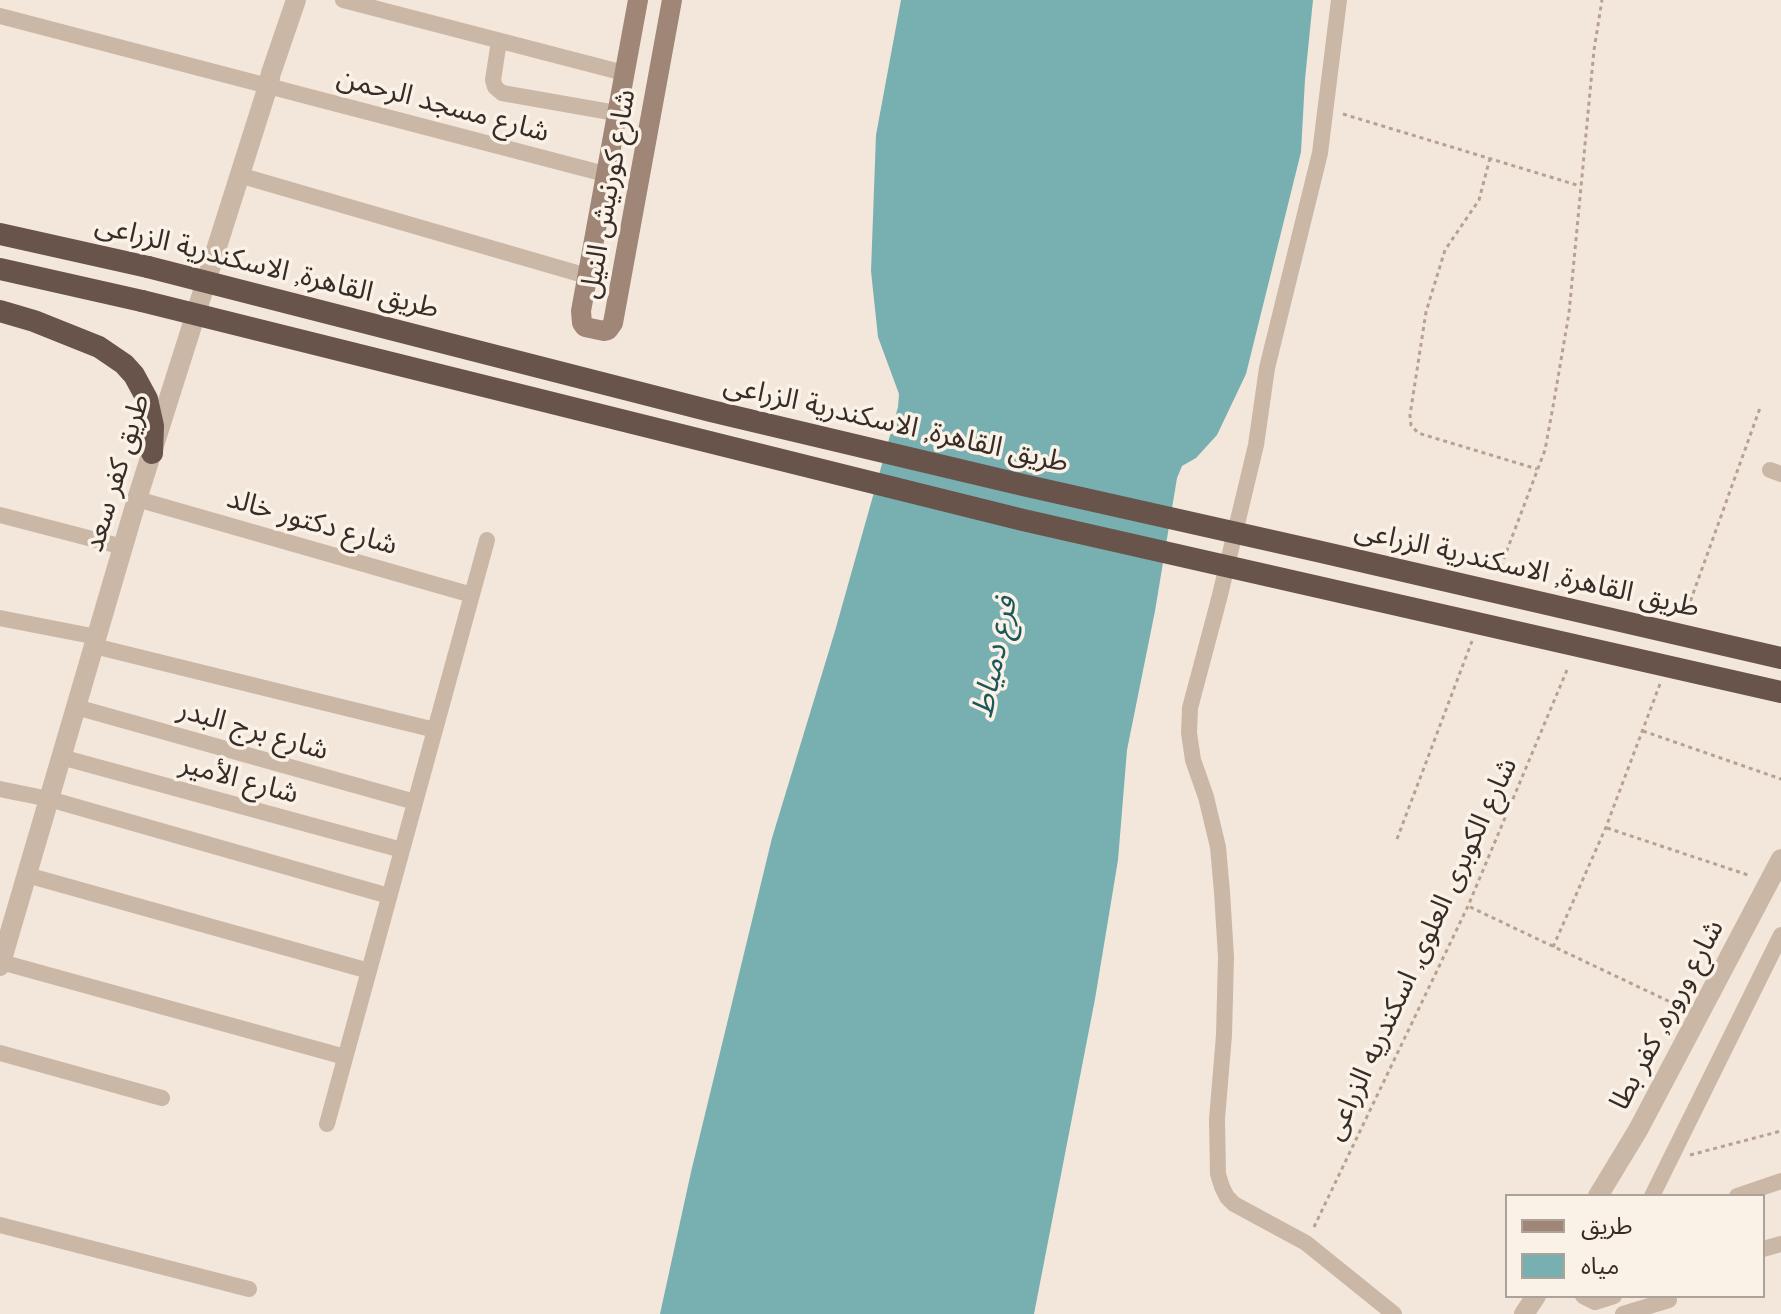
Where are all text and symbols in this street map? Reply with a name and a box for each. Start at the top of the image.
street label: شارع مسجد الرحمن [333,61,553,149]
street label: شارع كورنيش النيل [573,87,643,301]
street label: طريق القاهرة, الاسكندرية الزراعى [92,208,442,326]
street label: طريق القاهرة, الاسكندرية الزراعى [720,368,1072,480]
street label: طريق كفر سعد [77,390,157,556]
street label: شارع دكتور خالد [223,482,401,562]
street label: طريق القاهرة, الاسكندرية الزراعى [1351,513,1703,625]
water label: فرع دمياط [965,593,1025,721]
street label: شارع برج البدر [174,692,332,768]
street label: شارع الأمير [176,747,302,811]
street label: شارع الكوبرى العلوى, اسكندريه الزراعى [1317,752,1525,1146]
street label: شارع وروره, كفر بطا [1603,914,1731,1116]
legend [1505,1194,1765,1298]
text: طريق [1581,1210,1633,1240]
text: مياه [1581,1250,1619,1280]

